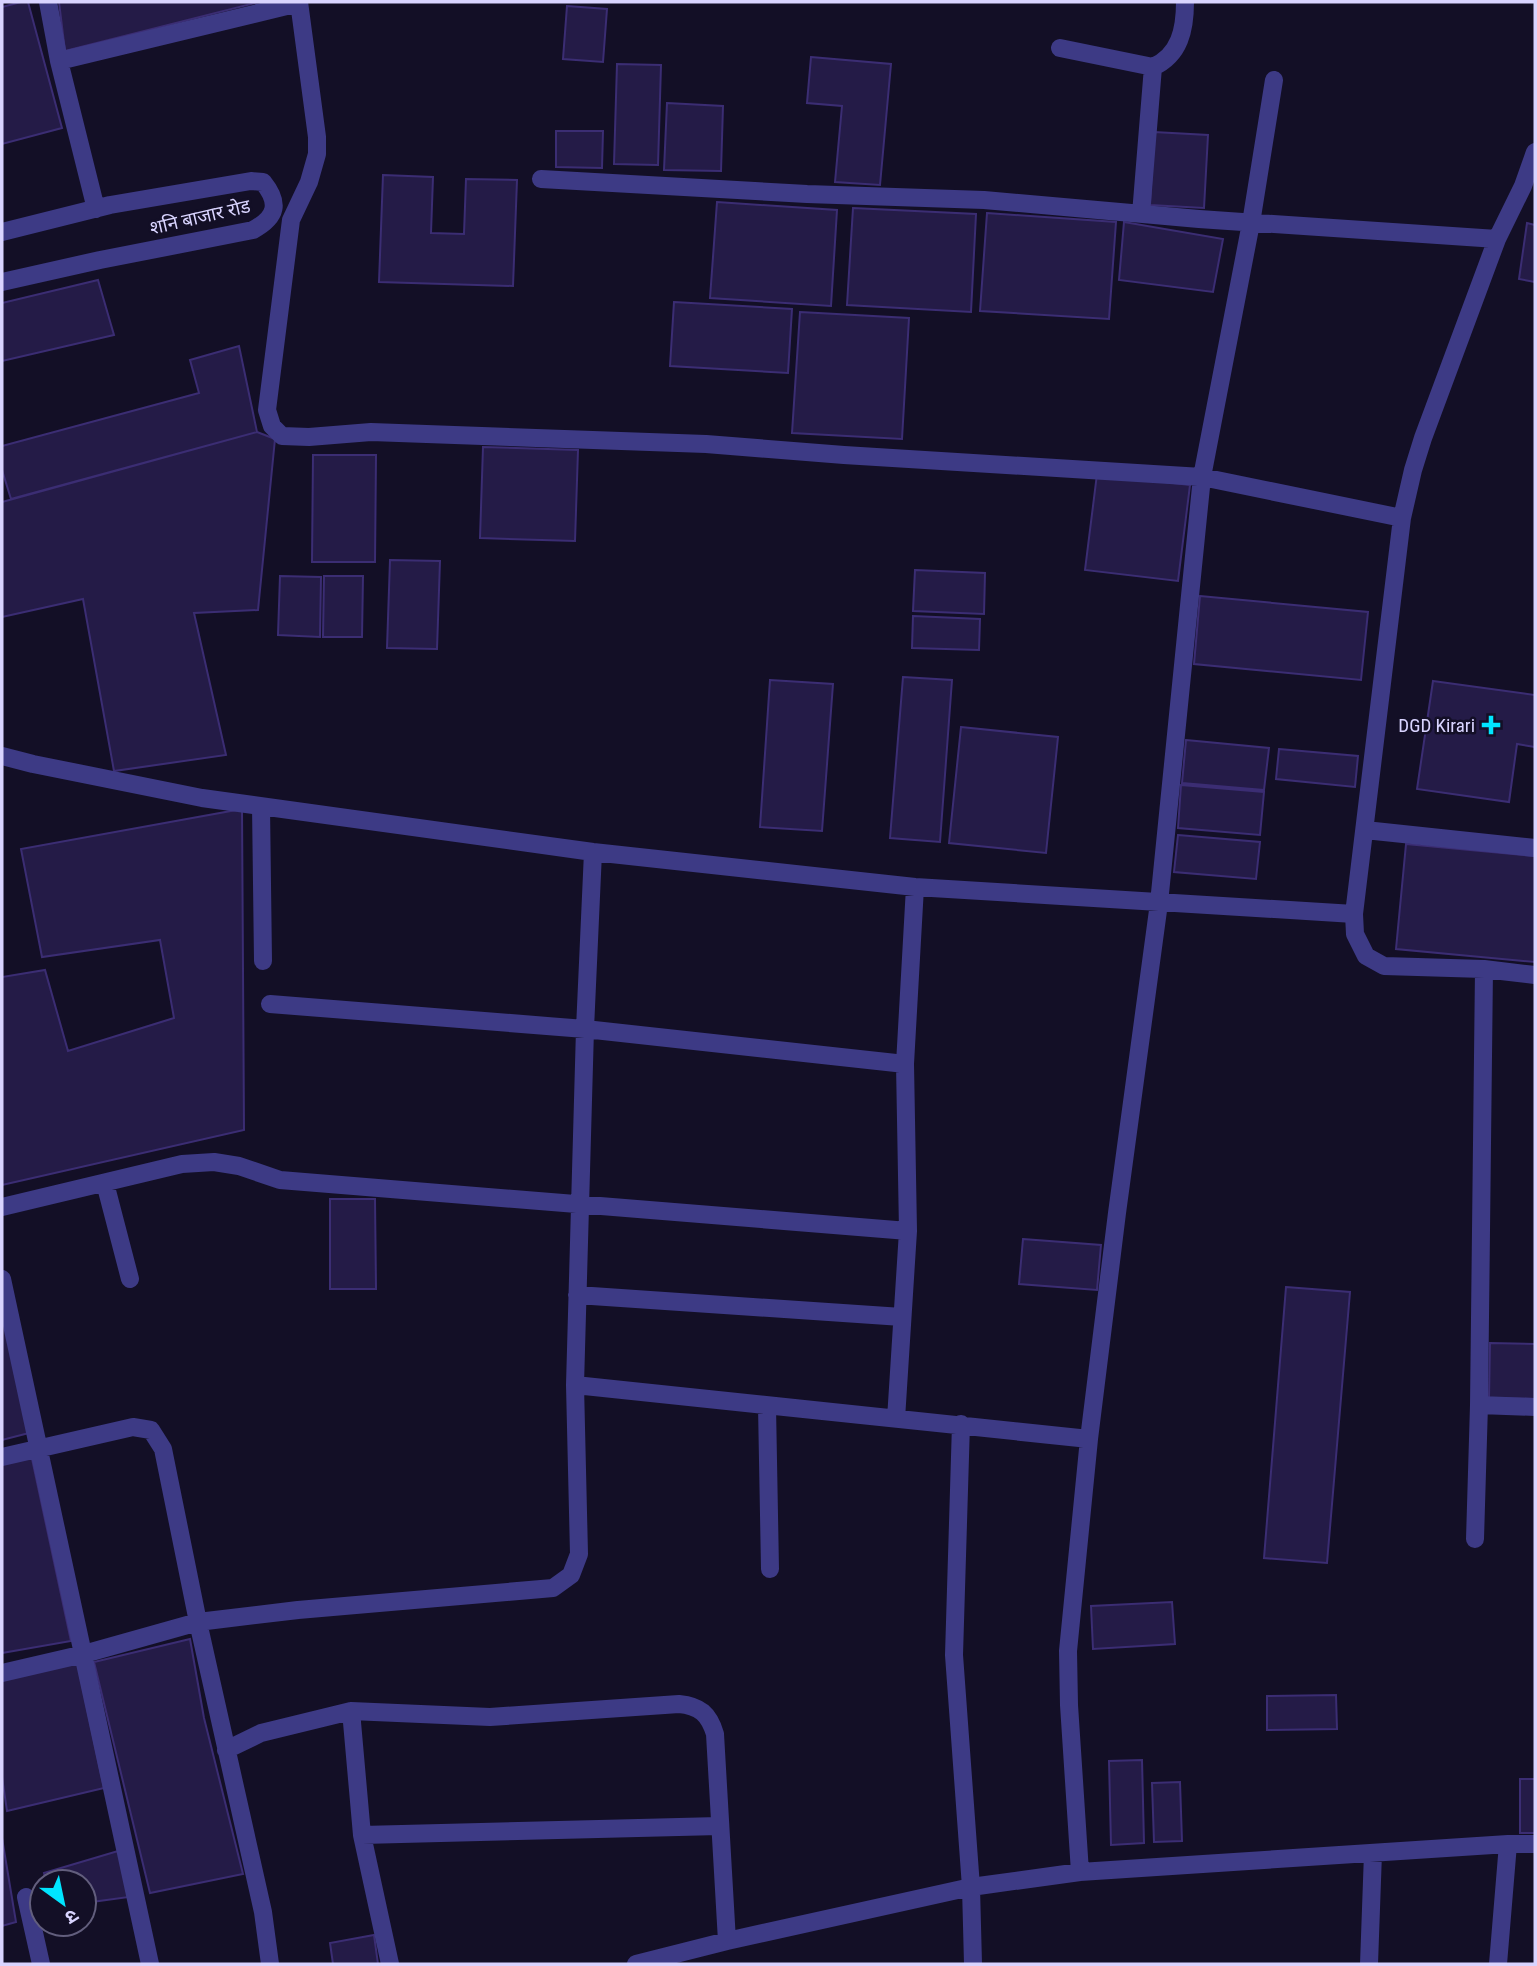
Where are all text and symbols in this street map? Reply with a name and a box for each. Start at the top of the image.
street label: शनि बाजार रोड [147,194,253,240]
place label: DGD Kirari [1398,714,1475,737]
marker: DGD Kirari [1481,715,1501,735]
north arrow [28,1868,98,1938]
text: उ [60,1904,83,1930]

